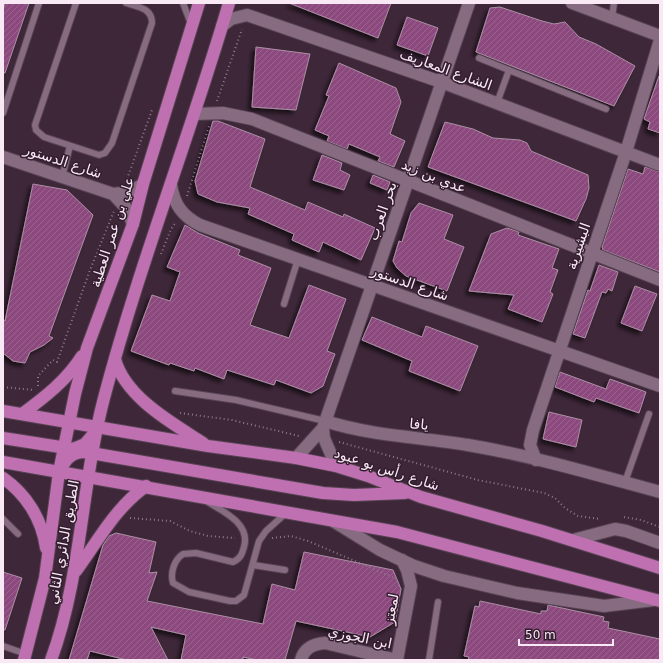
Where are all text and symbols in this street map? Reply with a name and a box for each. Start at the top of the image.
street label: الشارع المعاريف [397,45,494,94]
street label: شارع الدستور [21,141,104,182]
street label: عدي بن زيد [399,156,469,197]
street label: علي بن عمر العطية [87,175,138,289]
street label: بحر العرب [365,180,400,243]
street label: البشيرية [563,221,594,272]
street label: شارع الدستور [368,262,451,305]
street label: يافا [409,415,429,433]
street label: شارع رأس بو عبود [332,444,442,494]
street label: الطريق الدائري الثاني [44,479,83,606]
street label: لمعتز [380,592,403,627]
scale bar [519,621,613,647]
street label: ابن الجوزي [326,622,393,653]
text: 50 m [525,628,556,642]

